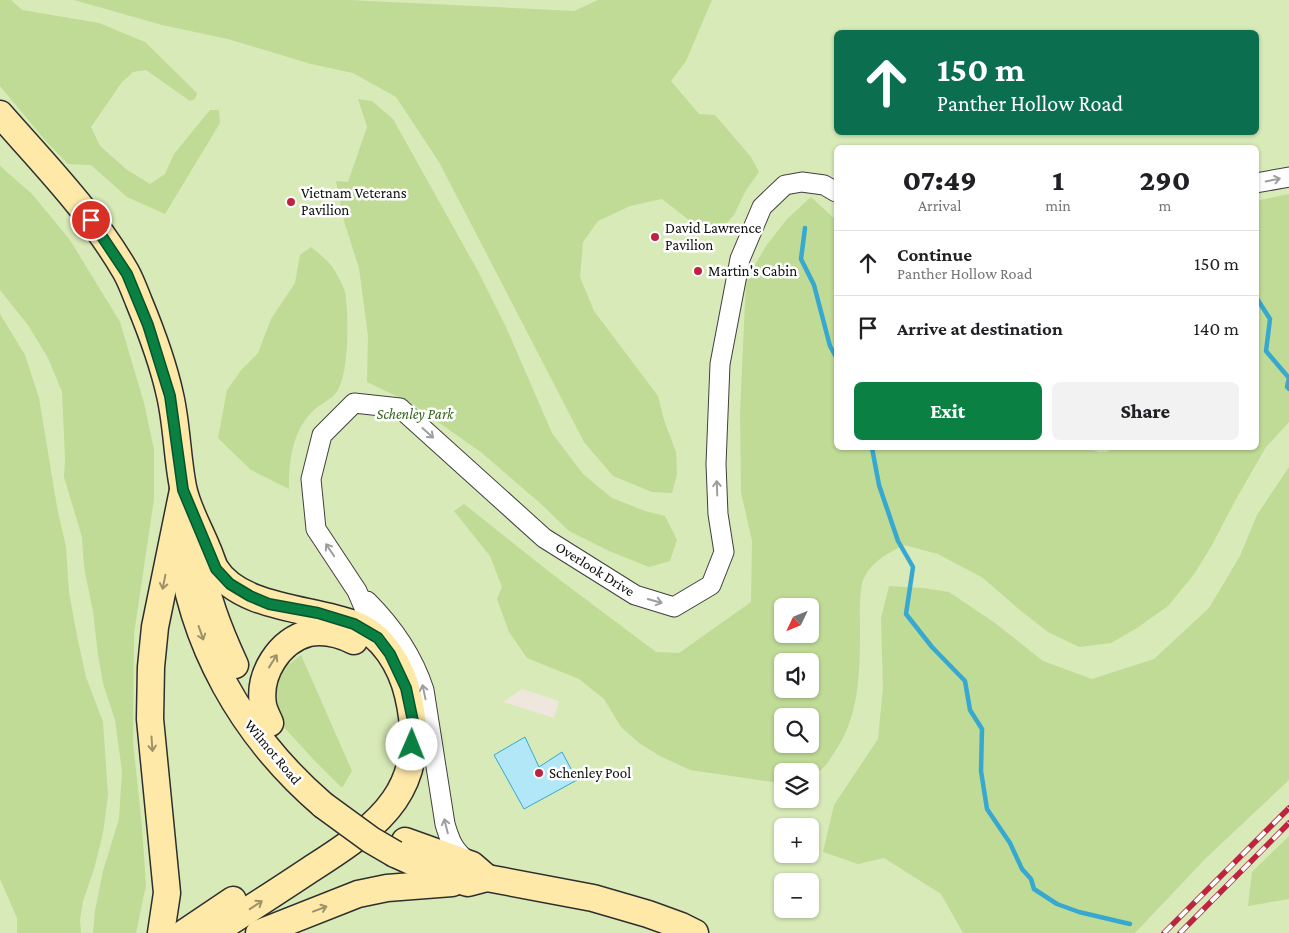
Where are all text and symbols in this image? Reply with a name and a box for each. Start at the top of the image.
icon: ahead [854,50,919,115]
text: 150 m [937,50,1025,89]
text: Panther Hollow Road [937,91,1123,116]
text: 07:49 [902,163,977,196]
text: 1 [1052,163,1064,196]
text: 290 [1139,163,1191,196]
one-way arrow [1264,175,1280,184]
place label: Vietnam Veterans Pavilion [301,185,407,218]
marker: Vietnam Veterans Pavilion [285,196,297,208]
text: Arrival [918,197,961,214]
text: min [1045,197,1071,214]
text: m [1159,197,1171,214]
pin [70,199,112,241]
icon: arrive [77,206,105,234]
place label: David Lawrence Pavilion [665,220,762,253]
marker: David Lawrence Pavilion [649,231,661,243]
text: Continue [897,244,972,265]
icon: ahead [854,249,882,277]
text: 150 m [1194,253,1239,274]
place label: Martin's Cabin [708,263,797,279]
marker: Martin's Cabin [692,265,704,277]
text: Panther Hollow Road [897,265,1032,282]
icon: arrive [854,314,882,342]
text: Arrive at destination [897,318,1063,339]
text: 140 m [1193,318,1239,339]
button: Exit [854,382,1042,440]
button: Share [1052,382,1239,440]
park label: Schenley Park [376,406,455,423]
one-way arrow [421,428,434,439]
one-way arrow [712,481,722,497]
street label: Overlook Drive [553,538,638,600]
one-way arrow [325,544,335,558]
one-way arrow [159,574,168,590]
one-way arrow [647,597,663,607]
north arrow [774,598,819,642]
map controls [774,598,819,918]
one-way arrow [197,625,207,641]
button: sound [774,653,819,698]
one-way arrow [269,654,279,668]
one-way arrow [419,685,428,701]
button: search [774,708,819,753]
street label: Wilmot Road [241,717,305,788]
position arrow [385,718,437,770]
one-way arrow [148,735,157,751]
button: layers [774,763,819,808]
place label: Schenley Pool [549,765,631,782]
marker: Schenley Pool [533,767,545,779]
button: + [774,818,819,863]
one-way arrow [441,819,450,835]
button: − [774,873,819,918]
one-way arrow [249,900,263,910]
one-way arrow [312,904,328,913]

